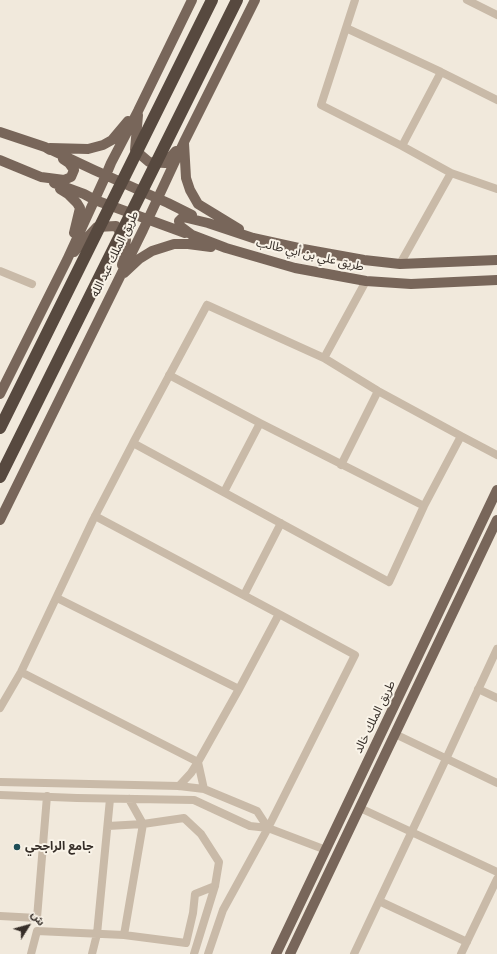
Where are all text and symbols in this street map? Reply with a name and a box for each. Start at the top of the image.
street label: طريق الملك عبد الله [88,209,142,299]
street label: طريق علي بن أبي طالب [255,236,365,274]
street label: طريق الملك خالد [351,678,399,756]
place label: جامع الراجحي [25,840,93,854]
marker: جامع الراجحي [12,842,22,852]
north arrow [8,906,48,946]
text: ش [28,909,48,928]

